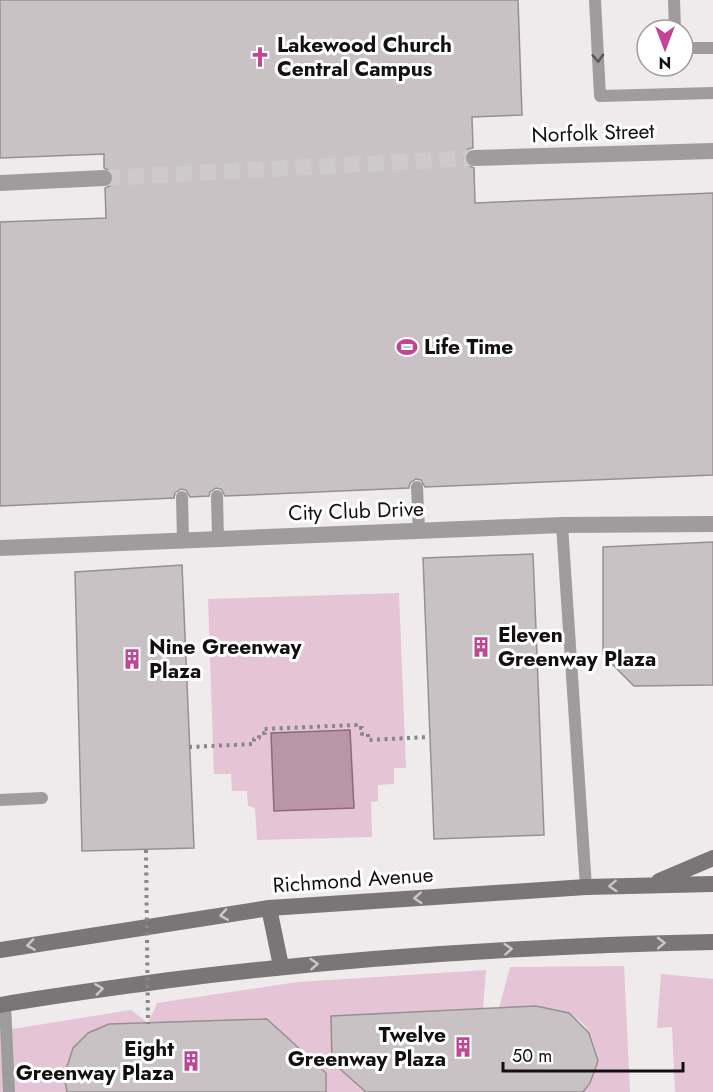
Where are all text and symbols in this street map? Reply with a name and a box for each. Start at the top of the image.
north arrow [635,18,695,78]
place label: Lakewood Church Central Campus [277,30,452,84]
church icon: Lakewood Church Central Campus [248,45,272,69]
text: N [659,51,671,74]
one-way arrow [591,54,604,63]
street label: Norfolk Street [531,116,655,150]
place label: Life Time [424,332,513,362]
sports icon: Life Time [395,335,419,359]
street label: City Club Drive [288,494,424,528]
place label: Eleven Greenway Plaza [498,620,656,674]
place label: Nine Greenway Plaza [149,632,303,686]
building icon: Eleven Greenway Plaza [469,635,493,659]
building icon: Nine Greenway Plaza [120,647,144,671]
street label: Richmond Avenue [272,859,434,901]
one-way arrow [608,880,617,893]
one-way arrow [413,891,422,904]
one-way arrow [219,908,228,920]
one-way arrow [656,936,665,949]
one-way arrow [26,938,36,950]
one-way arrow [503,943,513,956]
one-way arrow [309,957,318,970]
one-way arrow [95,984,104,996]
place label: Twelve Greenway Plaza [288,1020,446,1074]
place label: Eight Greenway Plaza [16,1034,174,1088]
building icon: Twelve Greenway Plaza [451,1035,475,1059]
scale bar [503,1035,683,1073]
text: 50 m [512,1043,552,1069]
building icon: Eight Greenway Plaza [179,1049,203,1073]

